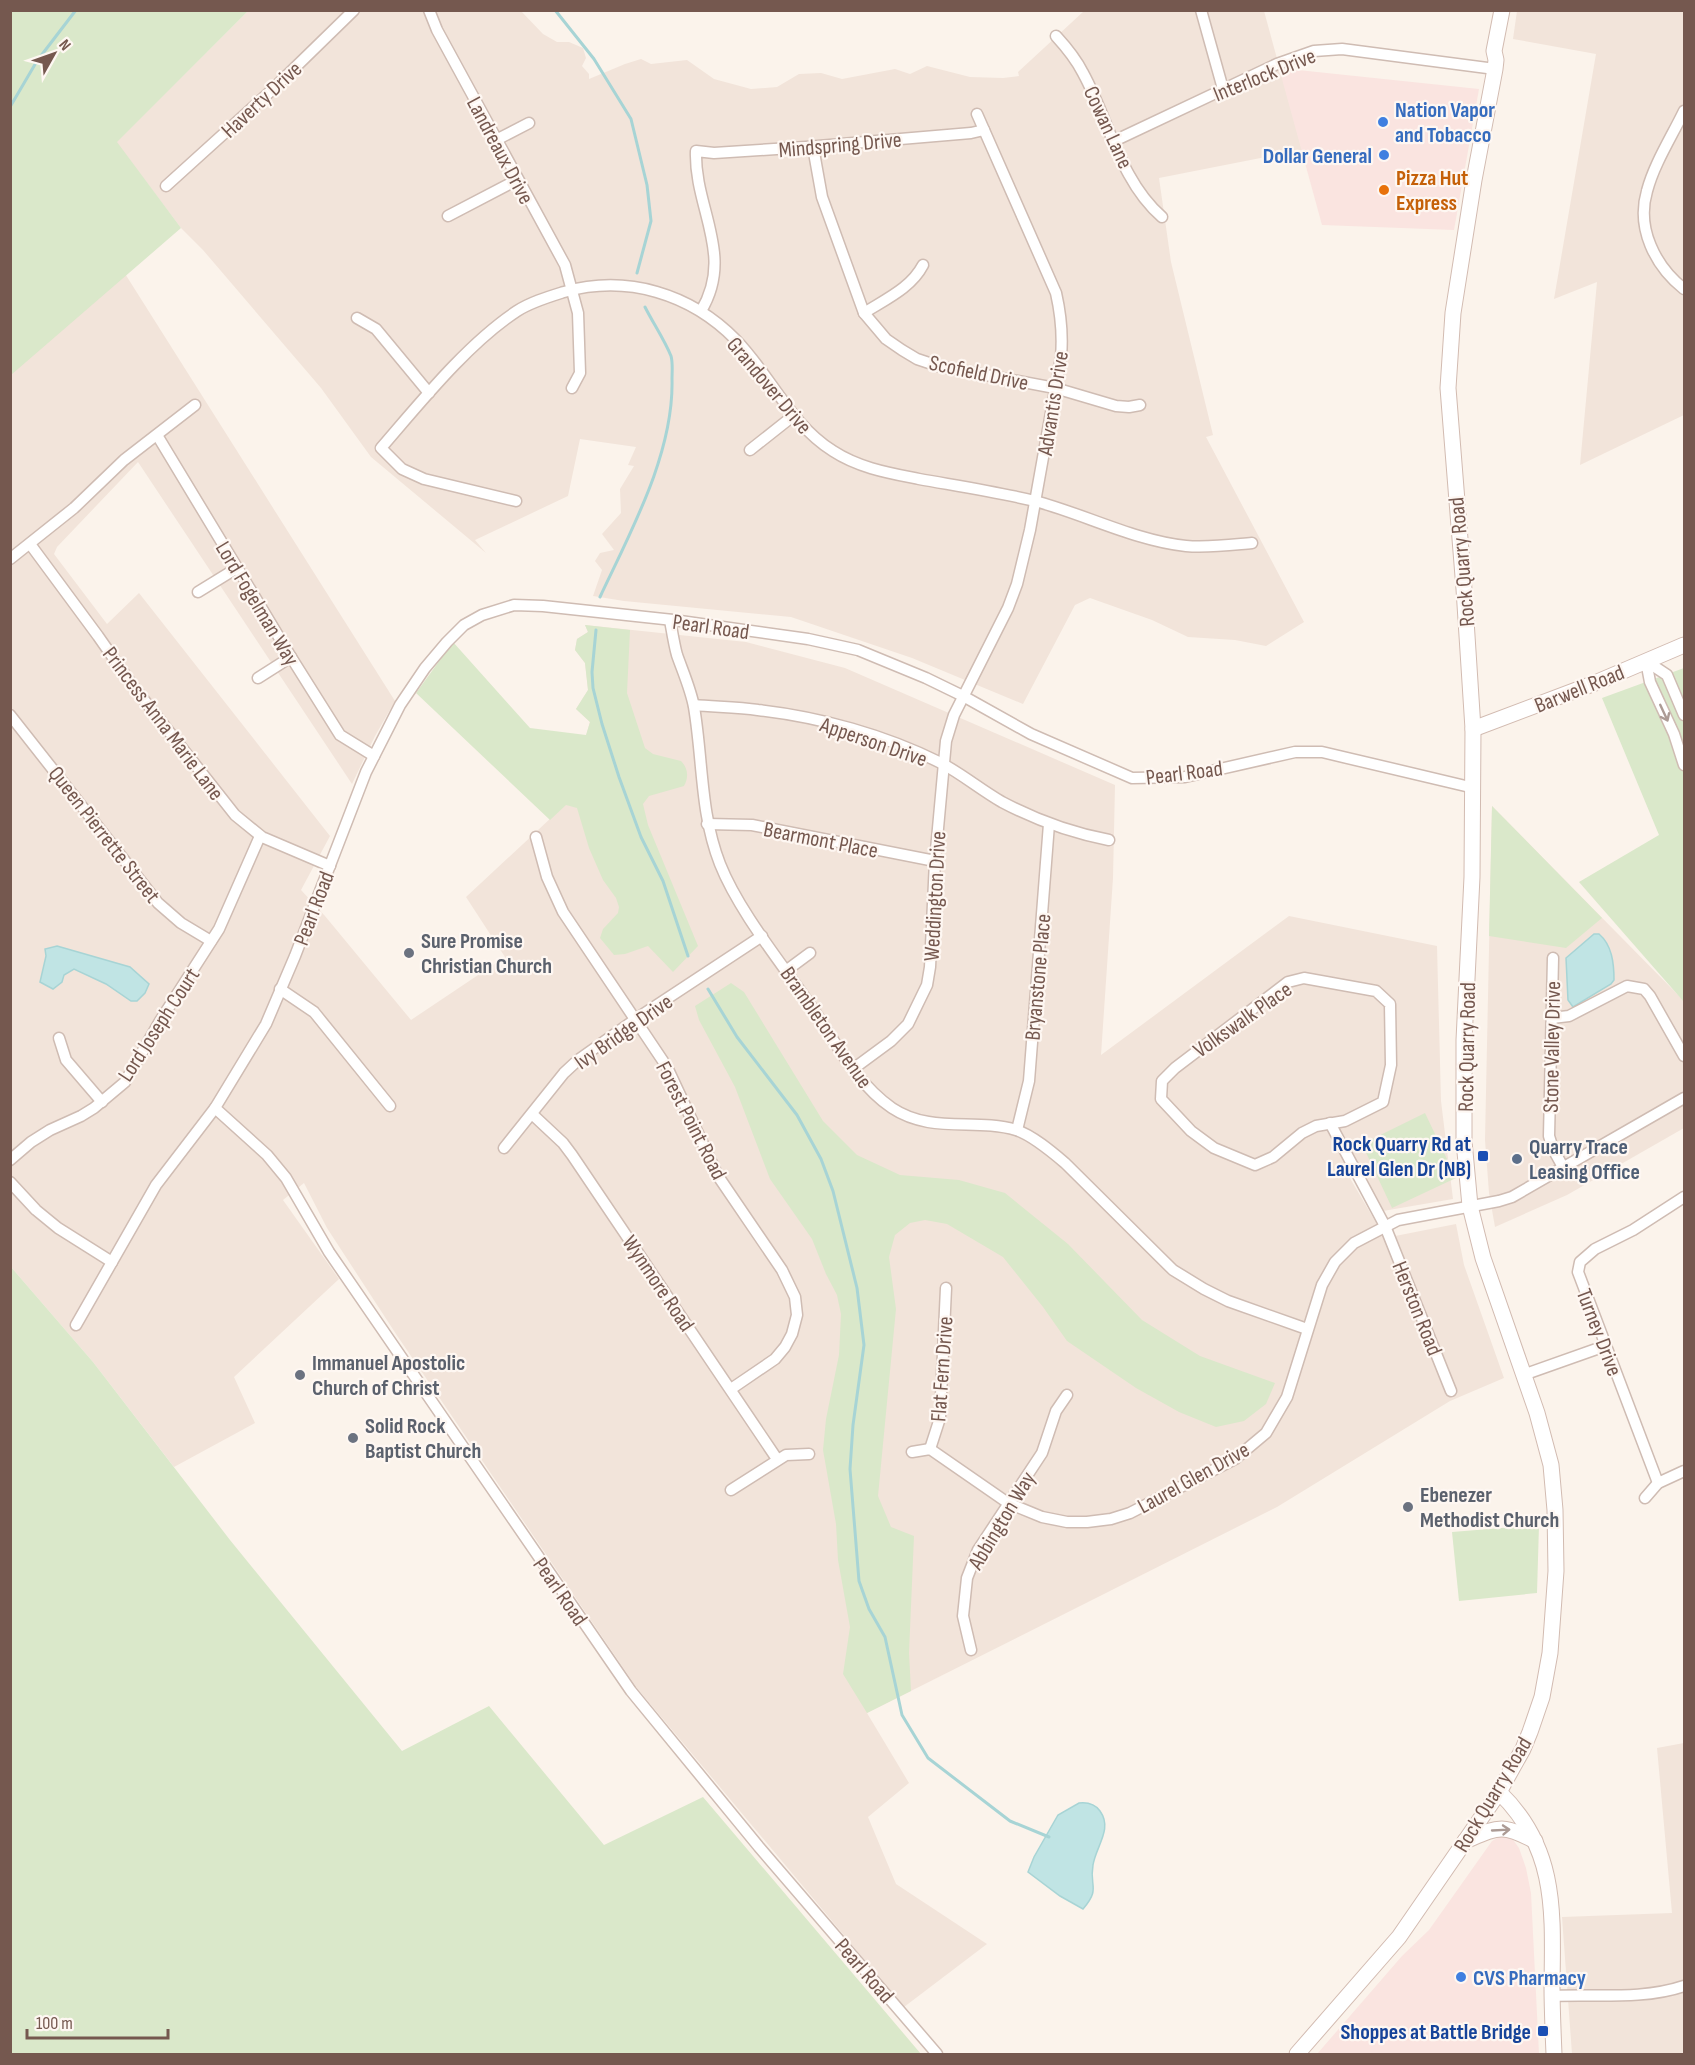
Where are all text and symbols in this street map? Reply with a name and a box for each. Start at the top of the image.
north arrow [24,24,84,84]
text: N [54,36,74,55]
street label: Interlock Drive [1209,43,1320,108]
street label: Haverty Drive [216,56,308,144]
street label: Cowan Lane [1077,82,1138,173]
street label: Landreaux Drive [460,92,539,209]
place label: Nation Vapor and Tobacco [1395,97,1495,149]
marker: Nation Vapor and Tobacco [1376,115,1390,129]
street label: Mindspring Drive [778,127,903,164]
place label: Dollar General [1263,143,1372,170]
marker: Dollar General [1377,148,1391,162]
place label: Pizza Hut Express [1396,165,1468,217]
marker: Pizza Hut Express [1377,183,1391,197]
street label: Grandover Drive [720,332,817,440]
street label: Advantis Drive [1032,349,1075,458]
street label: Scofield Drive [927,350,1031,397]
street label: Rock Quarry Road [1443,496,1482,628]
street label: Lord Fogelman Way [209,537,305,671]
street label: Pearl Road [671,609,751,646]
street label: Princess Anna Marie Lane [96,642,229,806]
street label: Barwell Road [1531,659,1628,720]
one-way arrow [1659,704,1671,722]
street label: Apperson Drive [816,711,930,773]
street label: Pearl Road [1144,755,1224,792]
street label: Queen Pierrette Street [42,761,166,909]
street label: Bearmont Place [761,816,880,865]
street label: Weddington Drive [919,830,952,962]
street label: Pearl Road [288,868,341,949]
street label: Bryanstone Place [1020,913,1057,1042]
place label: Sure Promise Christian Church [421,928,552,980]
marker: Sure Promise Christian Church [402,946,416,960]
street label: Brambleton Avenue [774,962,878,1094]
street label: Lord Joseph Court [112,963,206,1087]
street label: Volkswalk Place [1188,976,1297,1064]
street label: Stone Valley Drive [1538,981,1567,1113]
street label: Rock Quarry Road [1453,982,1482,1112]
street label: Ivy Bridge Drive [570,989,678,1076]
street label: Forest Point Road [649,1057,732,1184]
place label: Rock Quarry Rd at Laurel Glen Dr (NB) [1327,1131,1471,1183]
place label: Quarry Trace Leasing Office [1529,1134,1640,1186]
marker: Rock Quarry Rd at Laurel Glen Dr (NB) [1476,1149,1490,1163]
marker: Quarry Trace Leasing Office [1510,1152,1524,1166]
street label: Wynmore Road [616,1231,700,1337]
street label: Herston Road [1386,1258,1448,1360]
street label: Turney Drive [1570,1285,1628,1380]
street label: Flat Fern Drive [925,1315,960,1423]
place label: Immanuel Apostolic Church of Christ [312,1350,465,1402]
marker: Immanuel Apostolic Church of Christ [293,1368,307,1382]
place label: Solid Rock Baptist Church [365,1413,481,1465]
marker: Solid Rock Baptist Church [346,1431,360,1445]
street label: Laurel Glen Drive [1133,1437,1254,1520]
street label: Abbington Way [962,1467,1042,1575]
place label: Ebenezer Methodist Church [1420,1482,1559,1534]
marker: Ebenezer Methodist Church [1401,1500,1415,1514]
street label: Pearl Road [527,1553,593,1631]
street label: Rock Quarry Road [1448,1732,1538,1857]
one-way arrow [1490,1824,1510,1835]
street label: Pearl Road [828,1933,899,2009]
place label: CVS Pharmacy [1473,1965,1586,1992]
marker: CVS Pharmacy [1454,1970,1468,1984]
scale bar [27,2002,168,2040]
text: 100 m [36,2013,73,2034]
place label: Shoppes at Battle Bridge [1340,2019,1531,2046]
marker: Shoppes at Battle Bridge [1536,2024,1550,2038]

